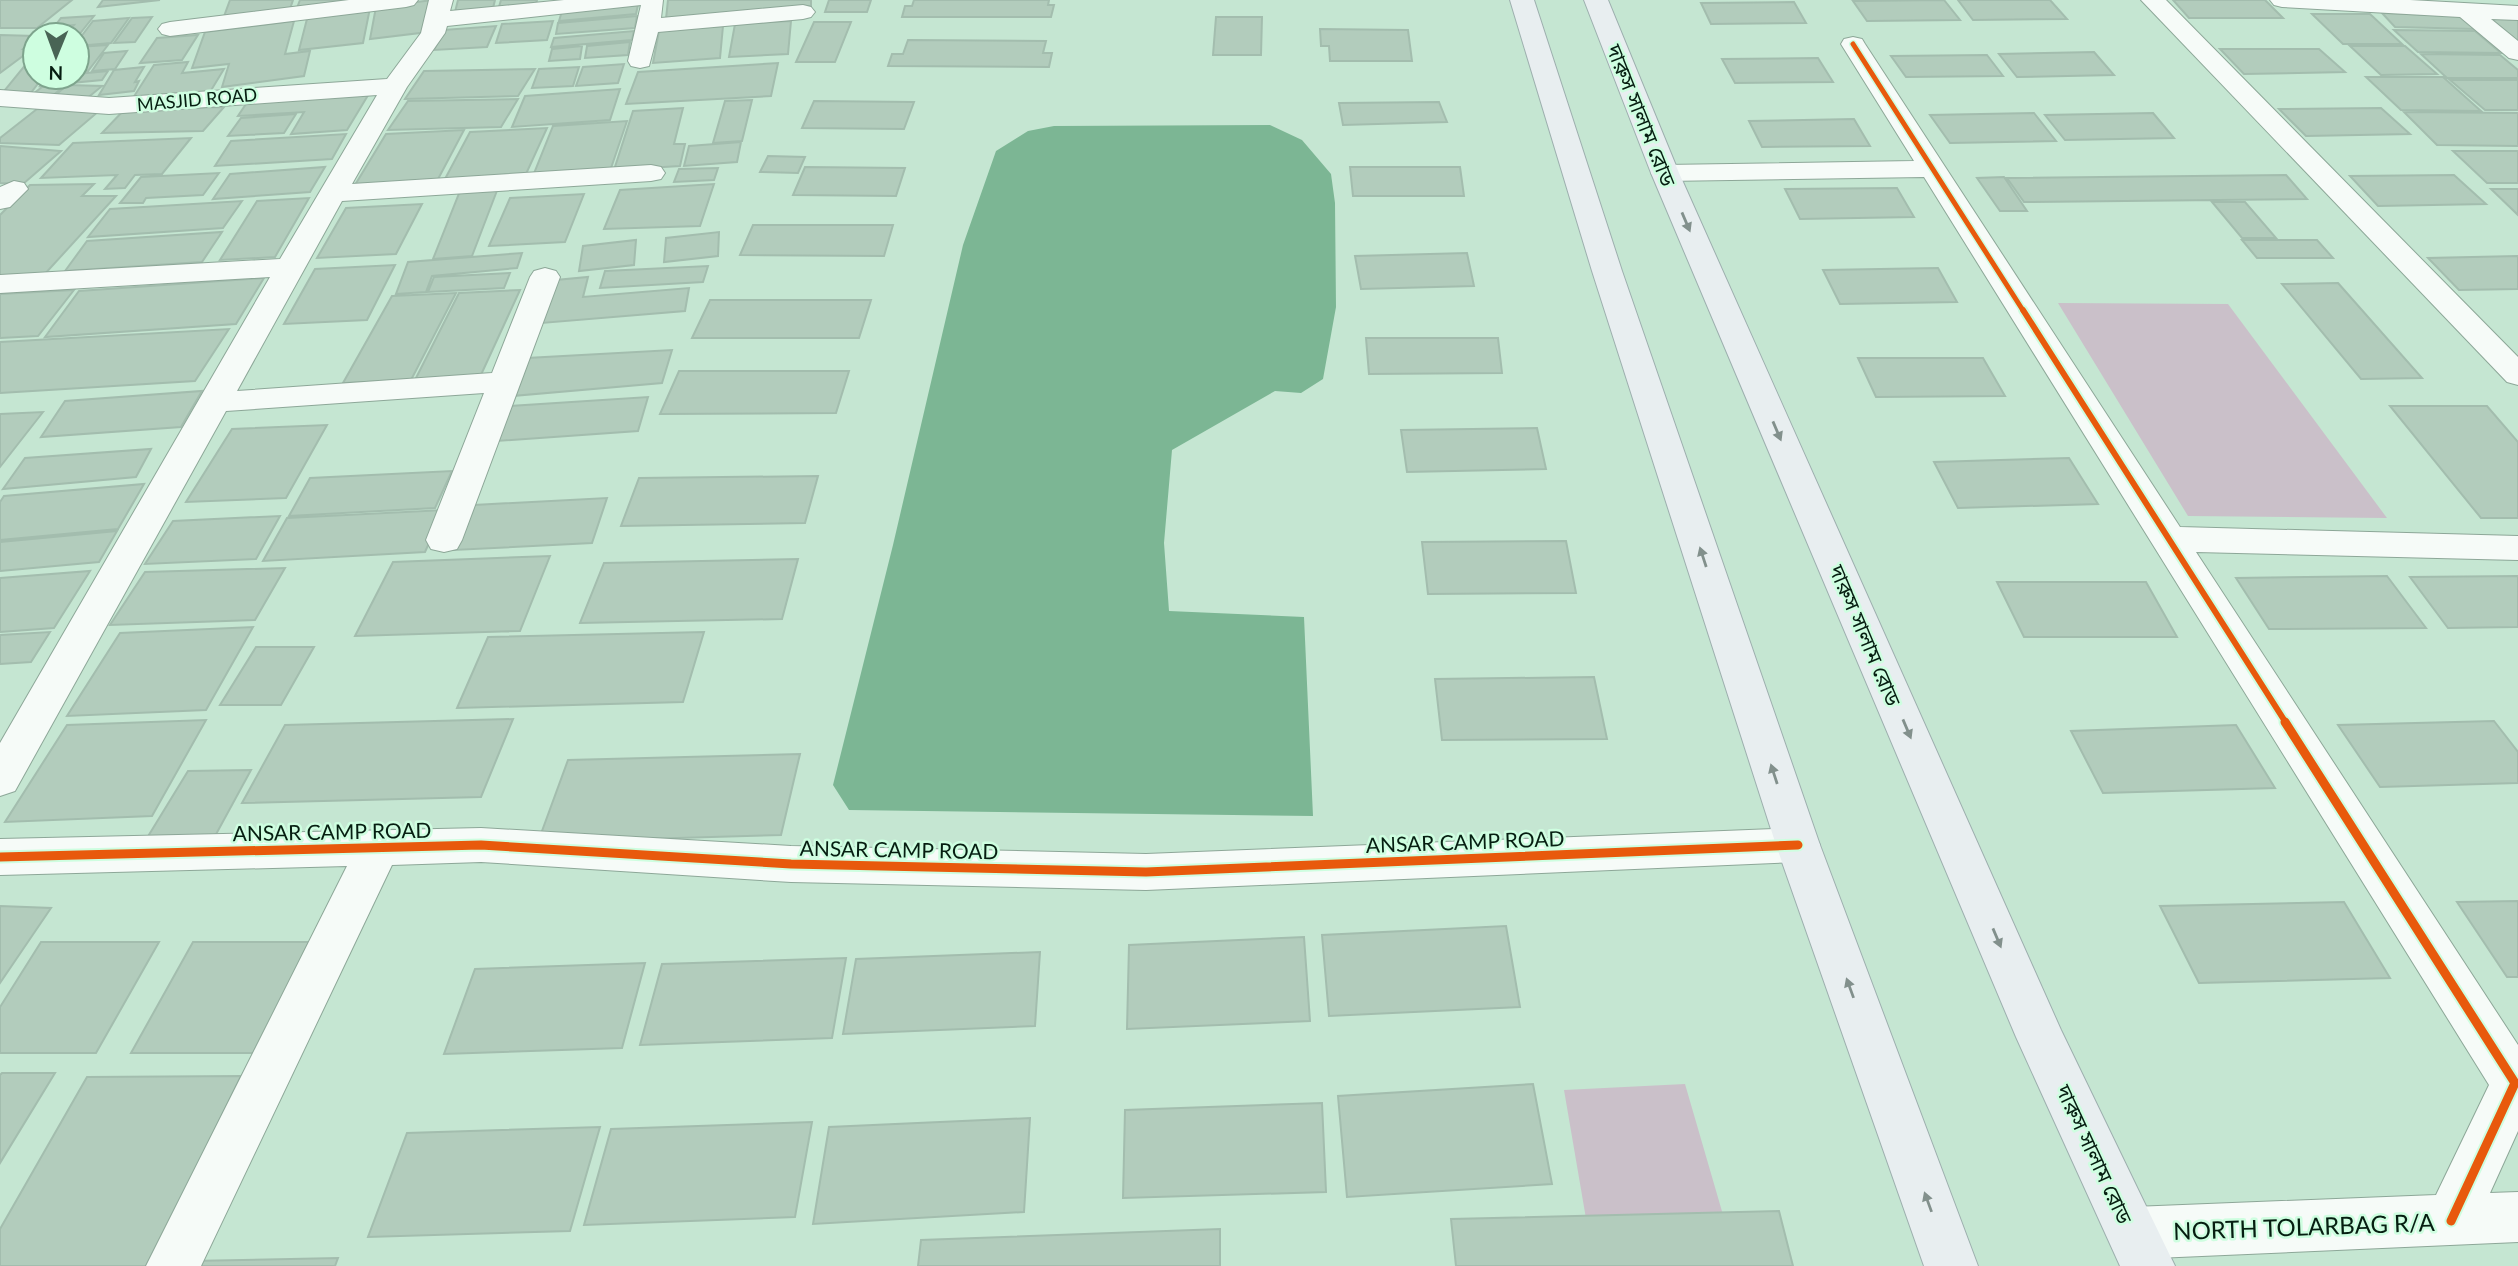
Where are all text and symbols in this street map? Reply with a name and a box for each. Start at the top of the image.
north arrow [21,21,91,91]
street label: দারুস সালাম রোড [1602,40,1682,191]
text: N [48,62,63,85]
street label: MASJID ROAD [136,83,258,115]
one-way arrow [1681,212,1692,233]
one-way arrow [1772,420,1783,441]
one-way arrow [1698,547,1708,568]
street label: দারুস সালাম রোড [1825,560,1907,710]
one-way arrow [1901,719,1913,739]
one-way arrow [1768,763,1779,784]
street label: ANSAR CAMP ROAD [232,817,432,845]
street label: ANSAR CAMP ROAD [1365,825,1565,857]
street label: ANSAR CAMP ROAD [799,835,999,863]
one-way arrow [1991,928,2003,948]
one-way arrow [1844,978,1855,999]
street label: দারুস সালাম রোড [2051,1080,2139,1229]
one-way arrow [1922,1191,1933,1212]
street label: NORTH TOLARBAG R/A [2173,1207,2436,1245]

